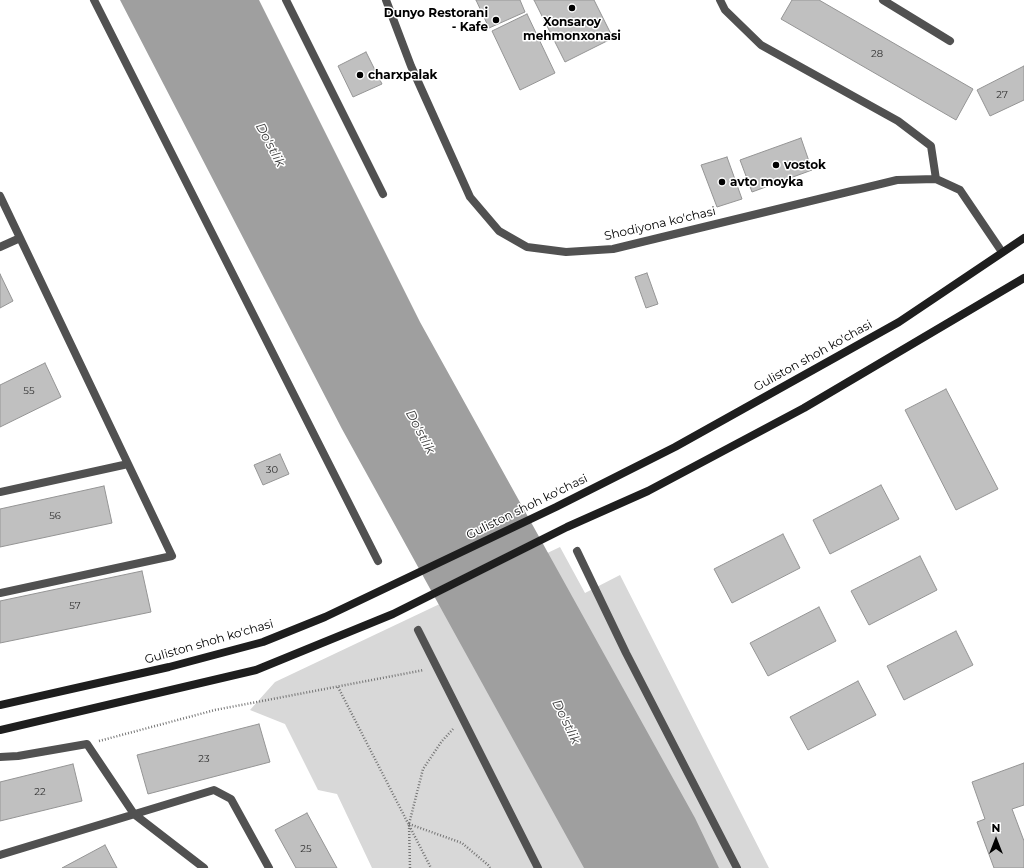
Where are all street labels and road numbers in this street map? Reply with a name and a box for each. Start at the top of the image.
street label: Shodiyona ko'chasi [603,204,717,244]
street label: Guliston shoh ko'chasi [751,317,875,395]
street label: Guliston shoh ko'chasi [464,471,590,543]
street label: Guliston shoh ko'chasi [143,617,275,667]

